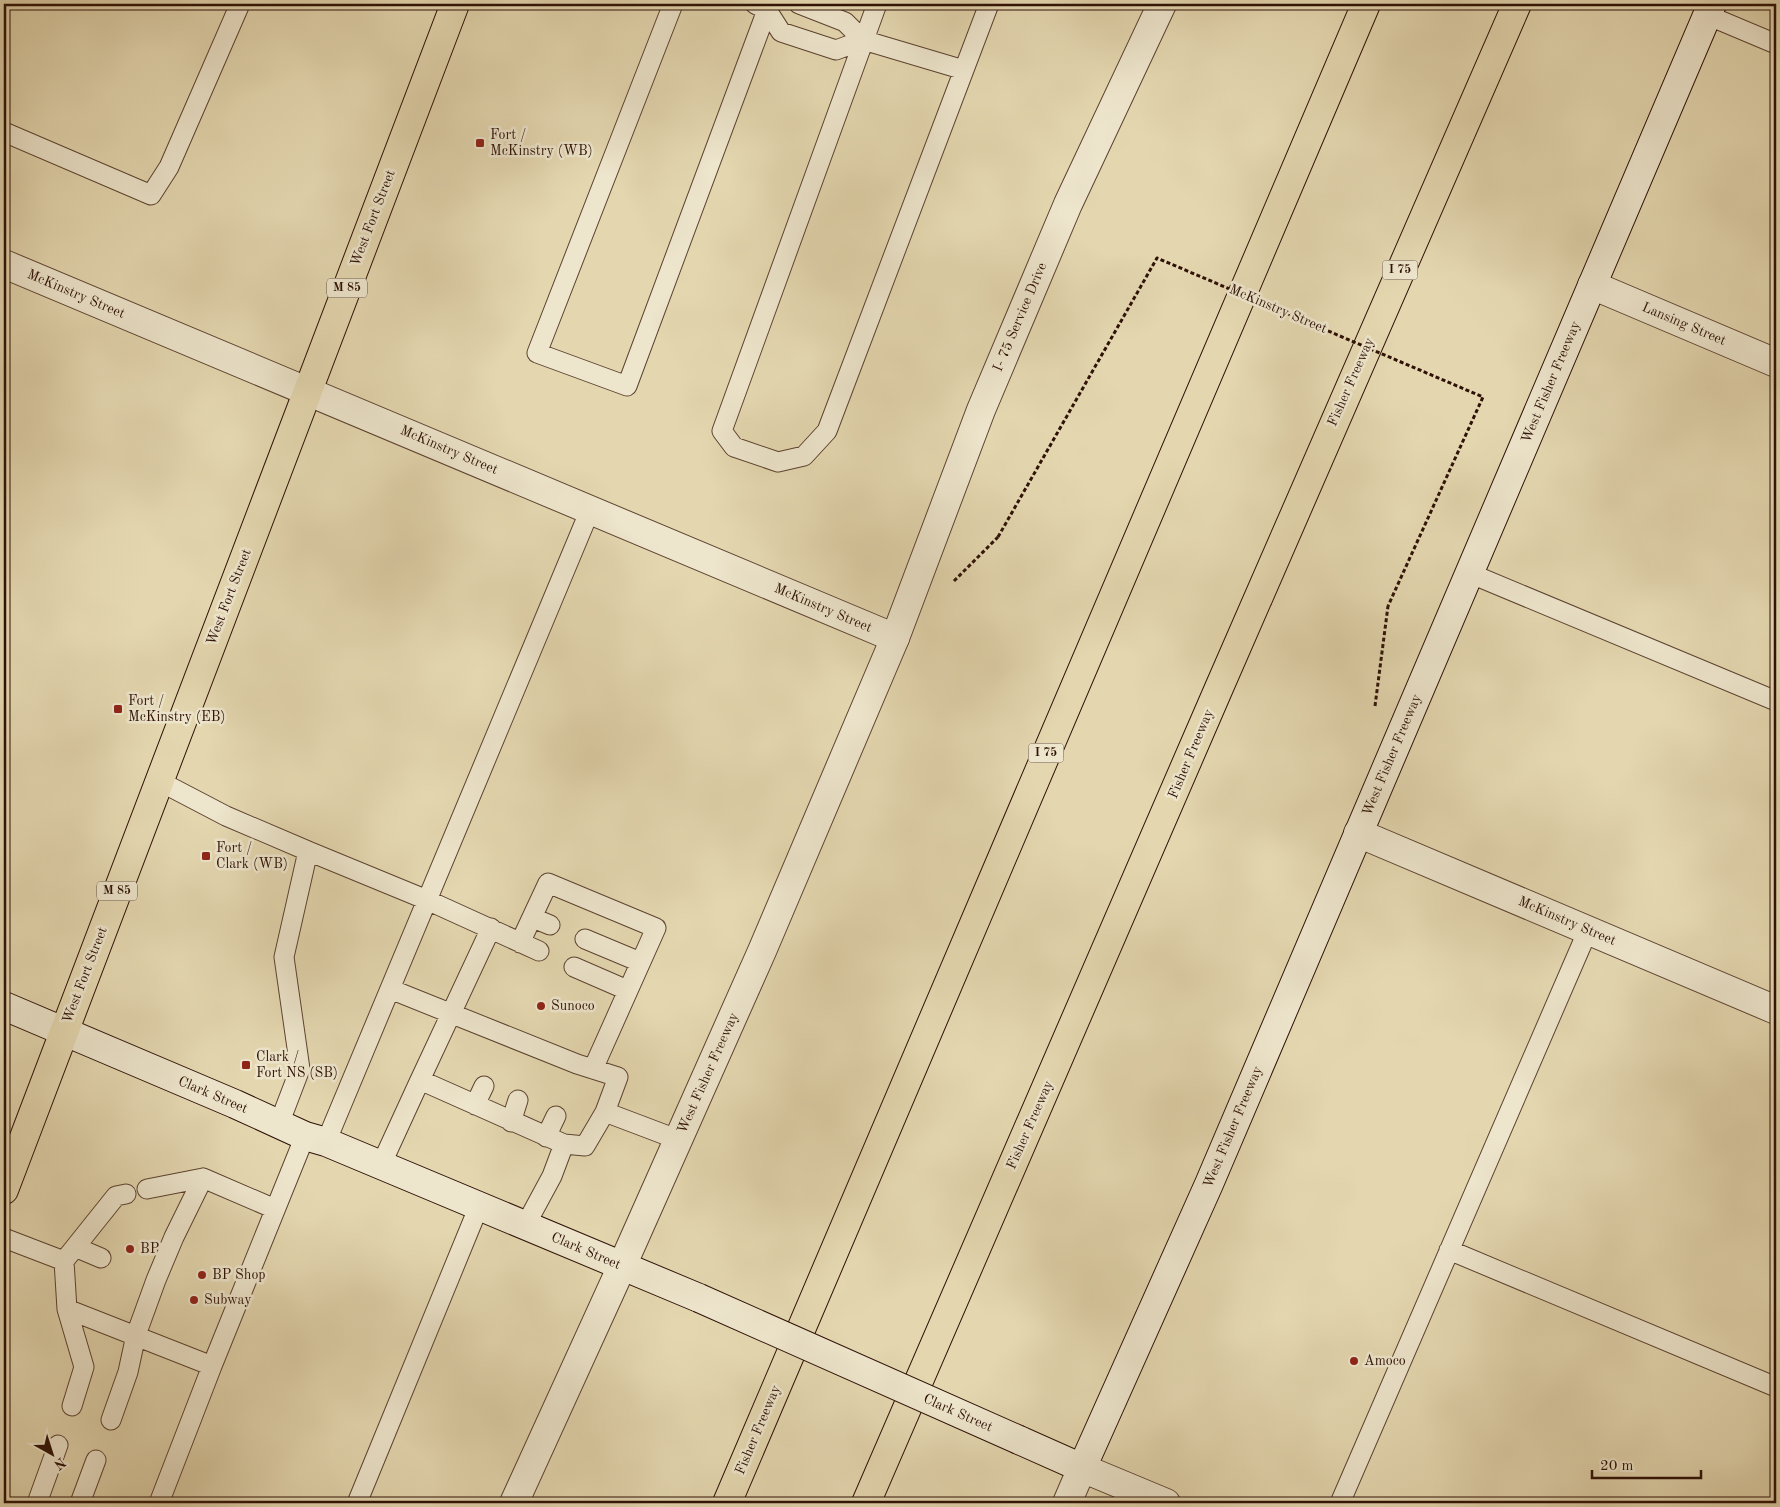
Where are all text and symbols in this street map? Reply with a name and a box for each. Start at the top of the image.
place label: Fort / McKinstry (WB) [490,128,593,158]
marker: Fort / McKinstry (WB) [474,137,486,149]
street label: West Fort Street [348,168,398,268]
street label: I- 75 Service Drive [991,260,1049,374]
road number: I 75 [1382,260,1418,280]
street label: McKinstry Street [25,267,127,321]
road number: M 85 [327,278,367,298]
street label: McKinstry Street [1227,282,1329,336]
street label: Lansing Street [1640,300,1728,348]
street label: West Fisher Freeway [1519,319,1583,445]
street label: Fisher Freeway [1325,335,1377,429]
street label: McKinstry Street [398,423,500,477]
street label: West Fort Street [204,547,254,647]
street label: McKinstry Street [772,581,874,635]
street label: West Fisher Freeway [1360,692,1424,818]
place label: Fort / McKinstry (EB) [128,694,226,724]
marker: Fort / McKinstry (EB) [112,703,124,715]
street label: Fisher Freeway [1166,707,1216,801]
road number: I 75 [1028,744,1064,762]
place label: Fort / Clark (WB) [216,841,288,871]
marker: Fort / Clark (WB) [200,850,212,862]
road number: M 85 [97,881,137,900]
street label: McKinstry Street [1516,894,1618,948]
street label: West Fort Street [60,925,110,1025]
place label: Sunoco [551,999,595,1013]
marker: Sunoco [535,1000,547,1012]
street label: West Fisher Freeway [675,1010,741,1135]
place label: Clark / Fort NS (SB) [256,1050,338,1080]
marker: Clark / Fort NS (SB) [240,1059,252,1071]
street label: West Fisher Freeway [1201,1064,1265,1190]
street label: Clark Street [176,1074,250,1116]
street label: Fisher Freeway [1004,1078,1056,1172]
street label: Clark Street [549,1230,623,1272]
place label: BP [140,1242,159,1256]
marker: BP [124,1243,136,1255]
place label: BP Shop [212,1268,266,1282]
marker: BP Shop [196,1269,208,1281]
place label: Subway [204,1293,252,1307]
marker: Subway [188,1294,200,1306]
place label: Amoco [1364,1354,1406,1368]
marker: Amoco [1348,1355,1360,1367]
street label: Fisher Freeway [733,1383,783,1477]
street label: Clark Street [921,1392,995,1435]
north arrow [28,1430,78,1480]
scale bar [1592,1447,1701,1479]
text: N [51,1455,68,1472]
text: 20 m [1600,1459,1634,1474]

